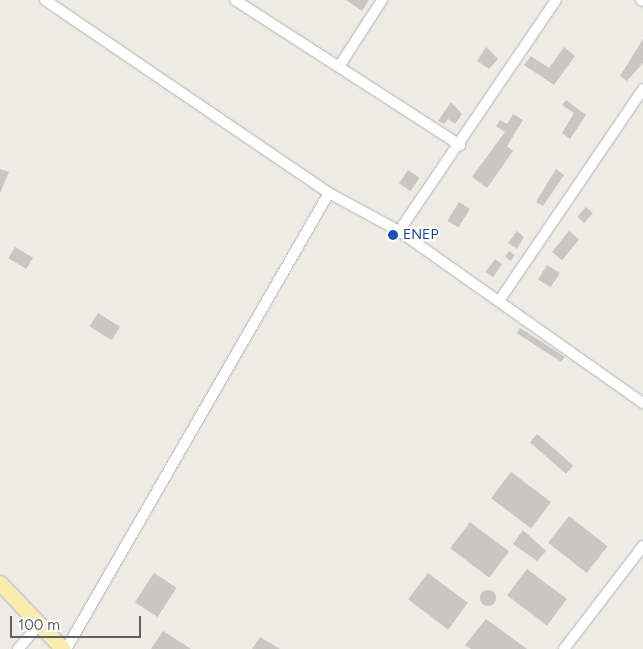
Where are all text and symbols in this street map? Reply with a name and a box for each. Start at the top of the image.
place label: ENEP [403,227,439,243]
marker: ENEP [387,229,399,241]
scale bar [12,606,144,638]
text: 100 m [18,616,60,634]

